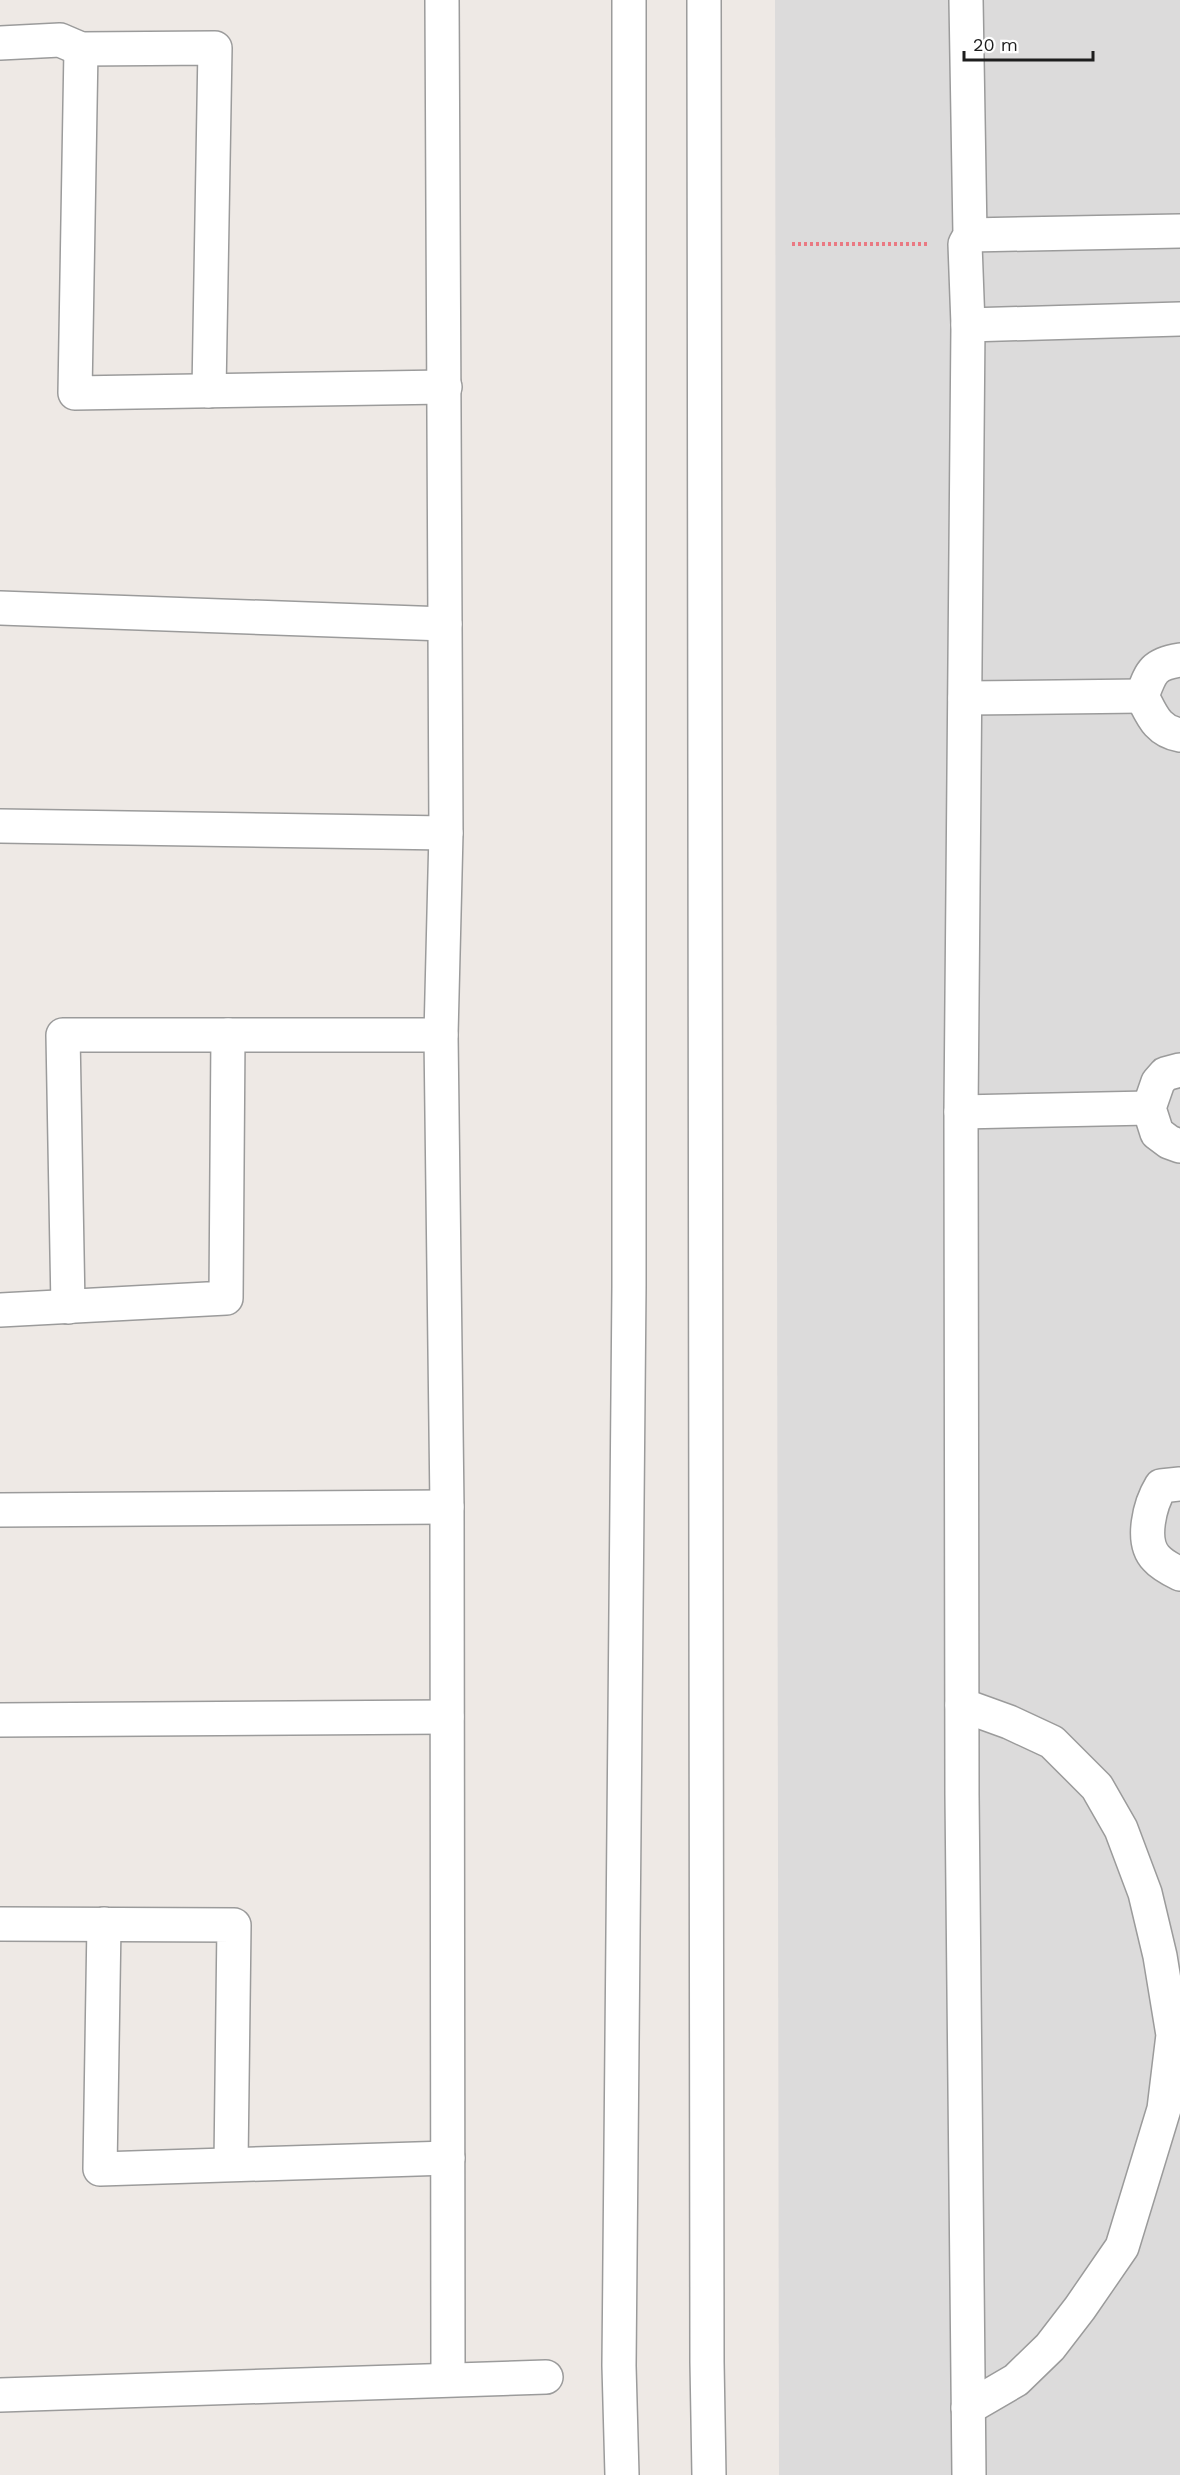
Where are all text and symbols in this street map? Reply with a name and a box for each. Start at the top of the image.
scale bar [964,24,1093,62]
text: 20 m [973,34,1018,55]

